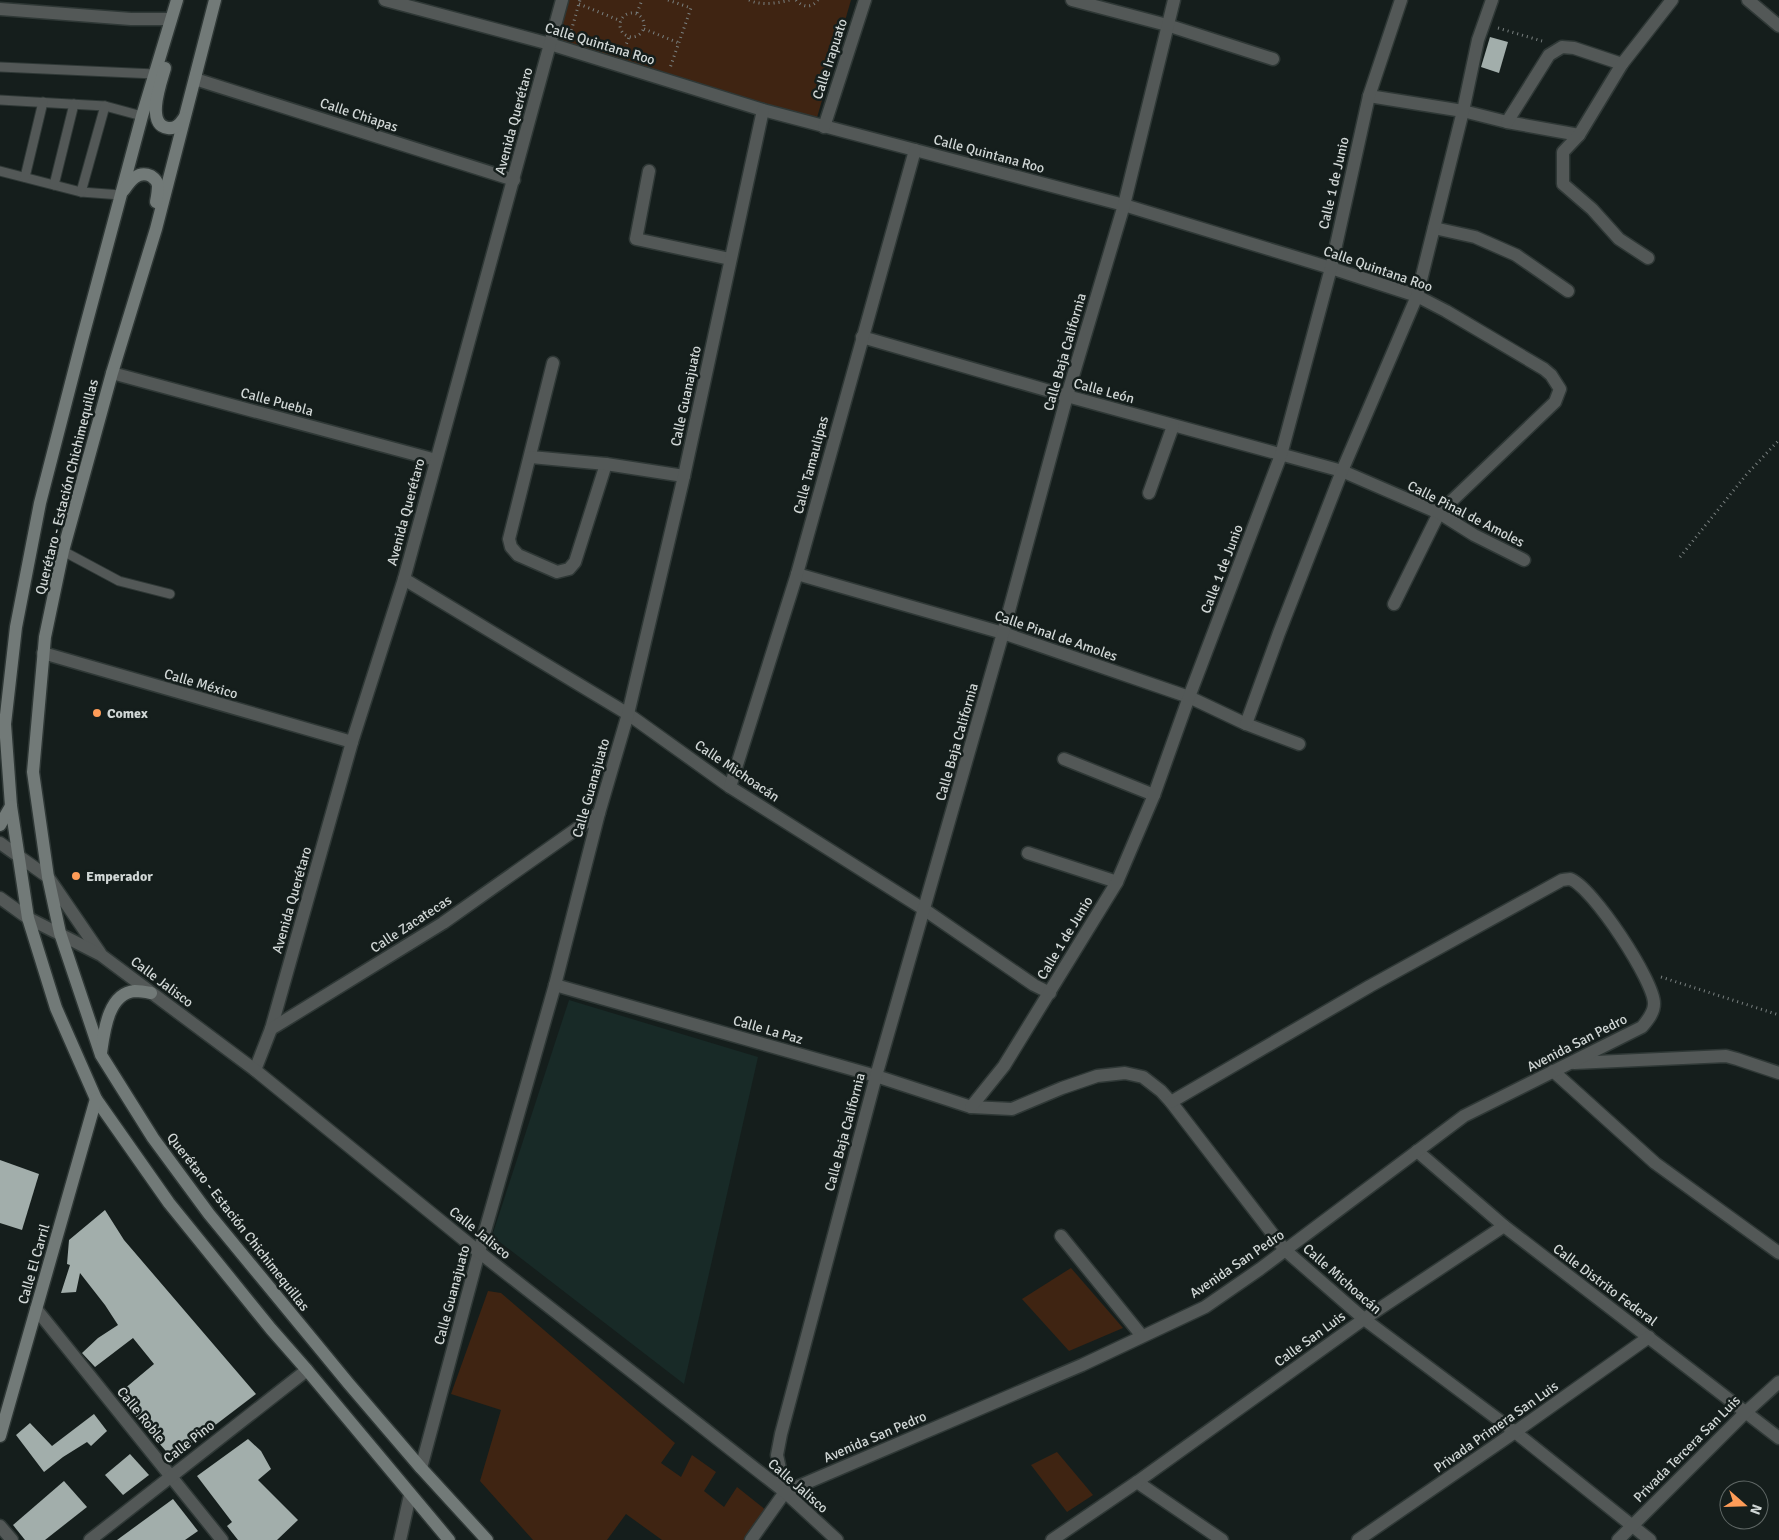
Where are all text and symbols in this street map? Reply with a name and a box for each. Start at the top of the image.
street label: Calle Irapuato [809,17,851,101]
street label: Calle Quintana Roo [543,19,657,69]
street label: Avenida Querétaro [492,65,536,177]
street label: Calle Chiapas [318,94,400,136]
street label: Calle Quintana Roo [932,131,1046,177]
street label: Calle 1 de Junio [1315,135,1353,231]
street label: Calle Quintana Roo [1321,242,1435,296]
street label: Calle Baja California [1040,291,1090,413]
street label: Calle Guanajuato [667,344,705,448]
street label: Calle León [1072,375,1136,407]
street label: Querétaro - Estación Chichimequillas [32,377,102,597]
street label: Calle Puebla [239,384,315,420]
street label: Calle Tamaulipas [790,414,832,516]
street label: Avenida Querétaro [384,456,428,568]
street label: Calle Pinal de Amoles [1405,477,1527,551]
street label: Calle 1 de Junio [1197,522,1247,616]
street label: Calle Pinal de Amoles [992,607,1120,665]
street label: Calle México [162,665,240,703]
street label: Calle Baja California [932,681,982,803]
place label: Comex [107,705,148,722]
marker: Comex [91,707,103,719]
street label: Calle Guanajuato [569,736,613,840]
street label: Calle Michoacán [691,736,783,806]
street label: Avenida Querétaro [269,845,315,955]
place label: Emperador [86,868,153,885]
marker: Emperador [70,870,82,882]
street label: Calle Zacatecas [367,891,455,957]
street label: Calle 1 de Junio [1033,893,1097,983]
street label: Calle Jalisco [127,953,197,1011]
street label: Avenida San Pedro [1524,1010,1630,1076]
street label: Calle La Paz [731,1012,805,1048]
street label: Calle Baja California [821,1071,869,1193]
street label: Querétaro - Estación Chichimequillas [163,1129,313,1315]
street label: Calle Jalisco [446,1203,514,1263]
street label: Calle El Carril [14,1222,54,1306]
street label: Avenida San Pedro [1187,1226,1287,1302]
street label: Calle Michoacán [1299,1240,1385,1318]
street label: Calle Distrito Federal [1549,1240,1661,1330]
street label: Calle Guanajuato [431,1243,473,1347]
street label: Calle San Luis [1271,1308,1349,1370]
street label: Privada Primera San Luis [1430,1378,1562,1476]
street label: Calle Roble [113,1383,169,1447]
street label: Privada Tercera San Luis [1630,1392,1744,1506]
street label: Avenida San Pedro [821,1408,929,1466]
street label: Calle Pino [160,1417,218,1467]
street label: Calle Jalisco [764,1455,832,1517]
north arrow [1719,1480,1769,1530]
text: N [1746,1502,1765,1517]

